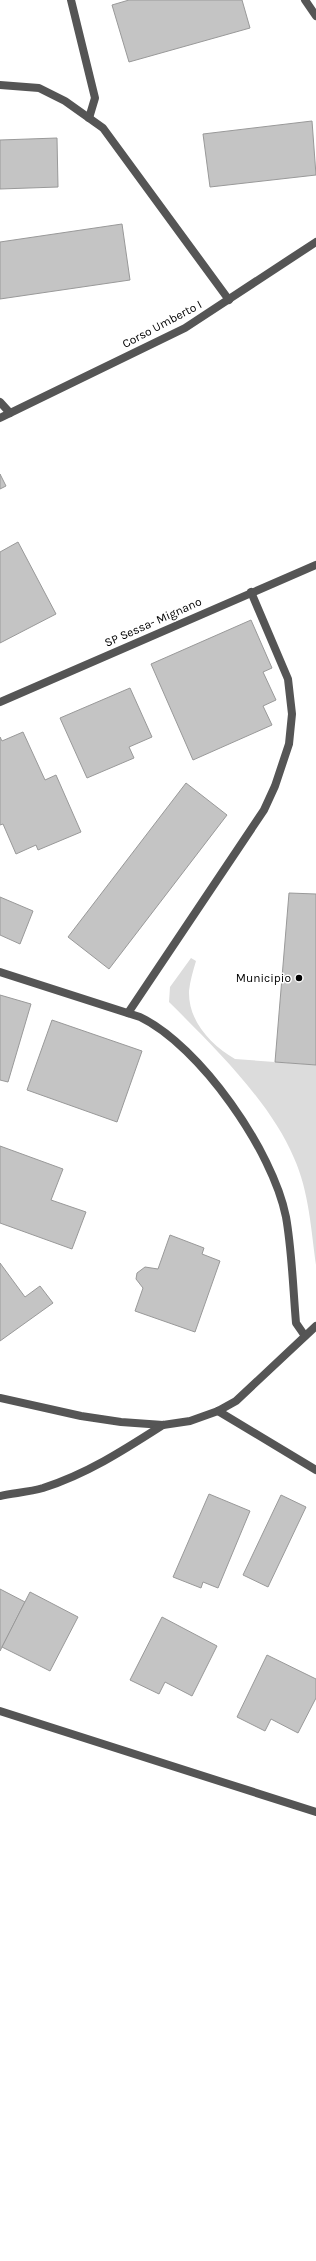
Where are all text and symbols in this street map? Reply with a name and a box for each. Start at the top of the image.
street label: Corso Umberto I [120,297,204,351]
street label: SP Sessa- Mignano [102,594,204,650]
place label: Municipio [236,971,291,985]
marker: Municipio [294,973,304,983]

